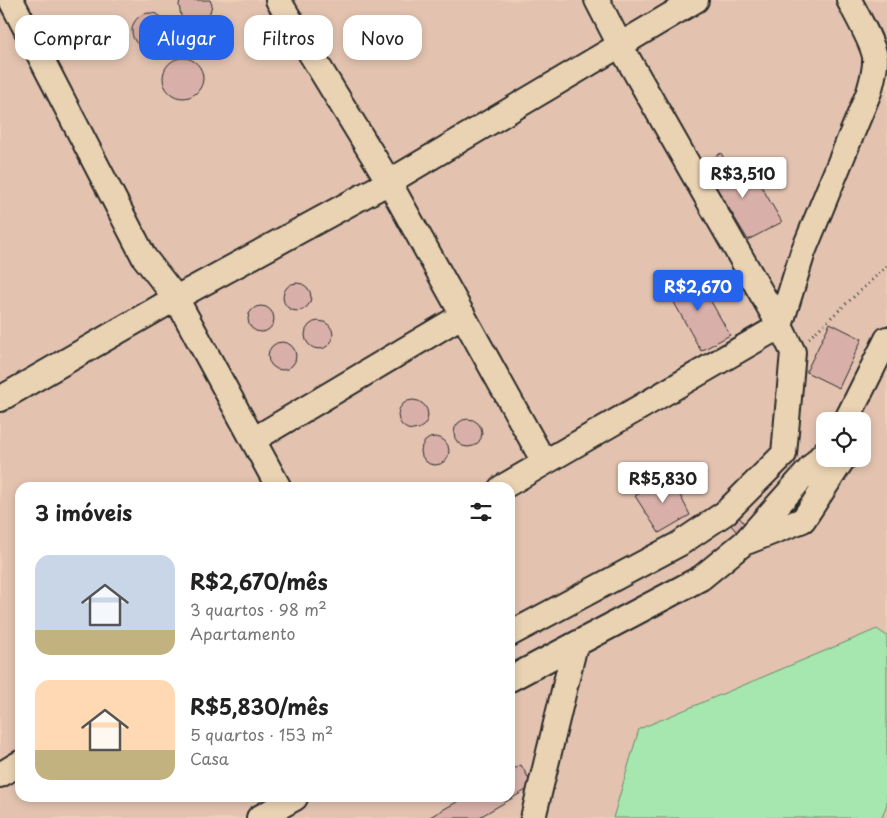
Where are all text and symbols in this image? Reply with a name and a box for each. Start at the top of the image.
chip: Comprar [15,15,129,60]
chip: Alugar [139,15,234,60]
chip: Filtros [244,15,333,60]
chip: Novo [343,15,422,60]
pin: R$3,510 [697,156,789,199]
text: R$3,510 [711,161,775,185]
pin: R$2,670 [652,270,744,312]
text: R$2,670 [664,274,732,298]
map controls [816,412,871,467]
button: locate [816,412,871,467]
pin: R$5,830 [617,462,709,504]
text: R$5,830 [629,466,697,490]
text: 3 imóveis [35,496,132,528]
icon: filters [467,498,495,526]
text: R$2,670/mês [190,565,328,597]
icon: home [75,575,135,635]
text: 3 quartos · 98 m² [190,597,327,621]
text: Apartamento [190,621,295,645]
text: R$5,830/mês [190,690,328,722]
icon: home [75,700,135,760]
text: 5 quartos · 153 m² [190,722,333,746]
text: Casa [190,746,229,770]

